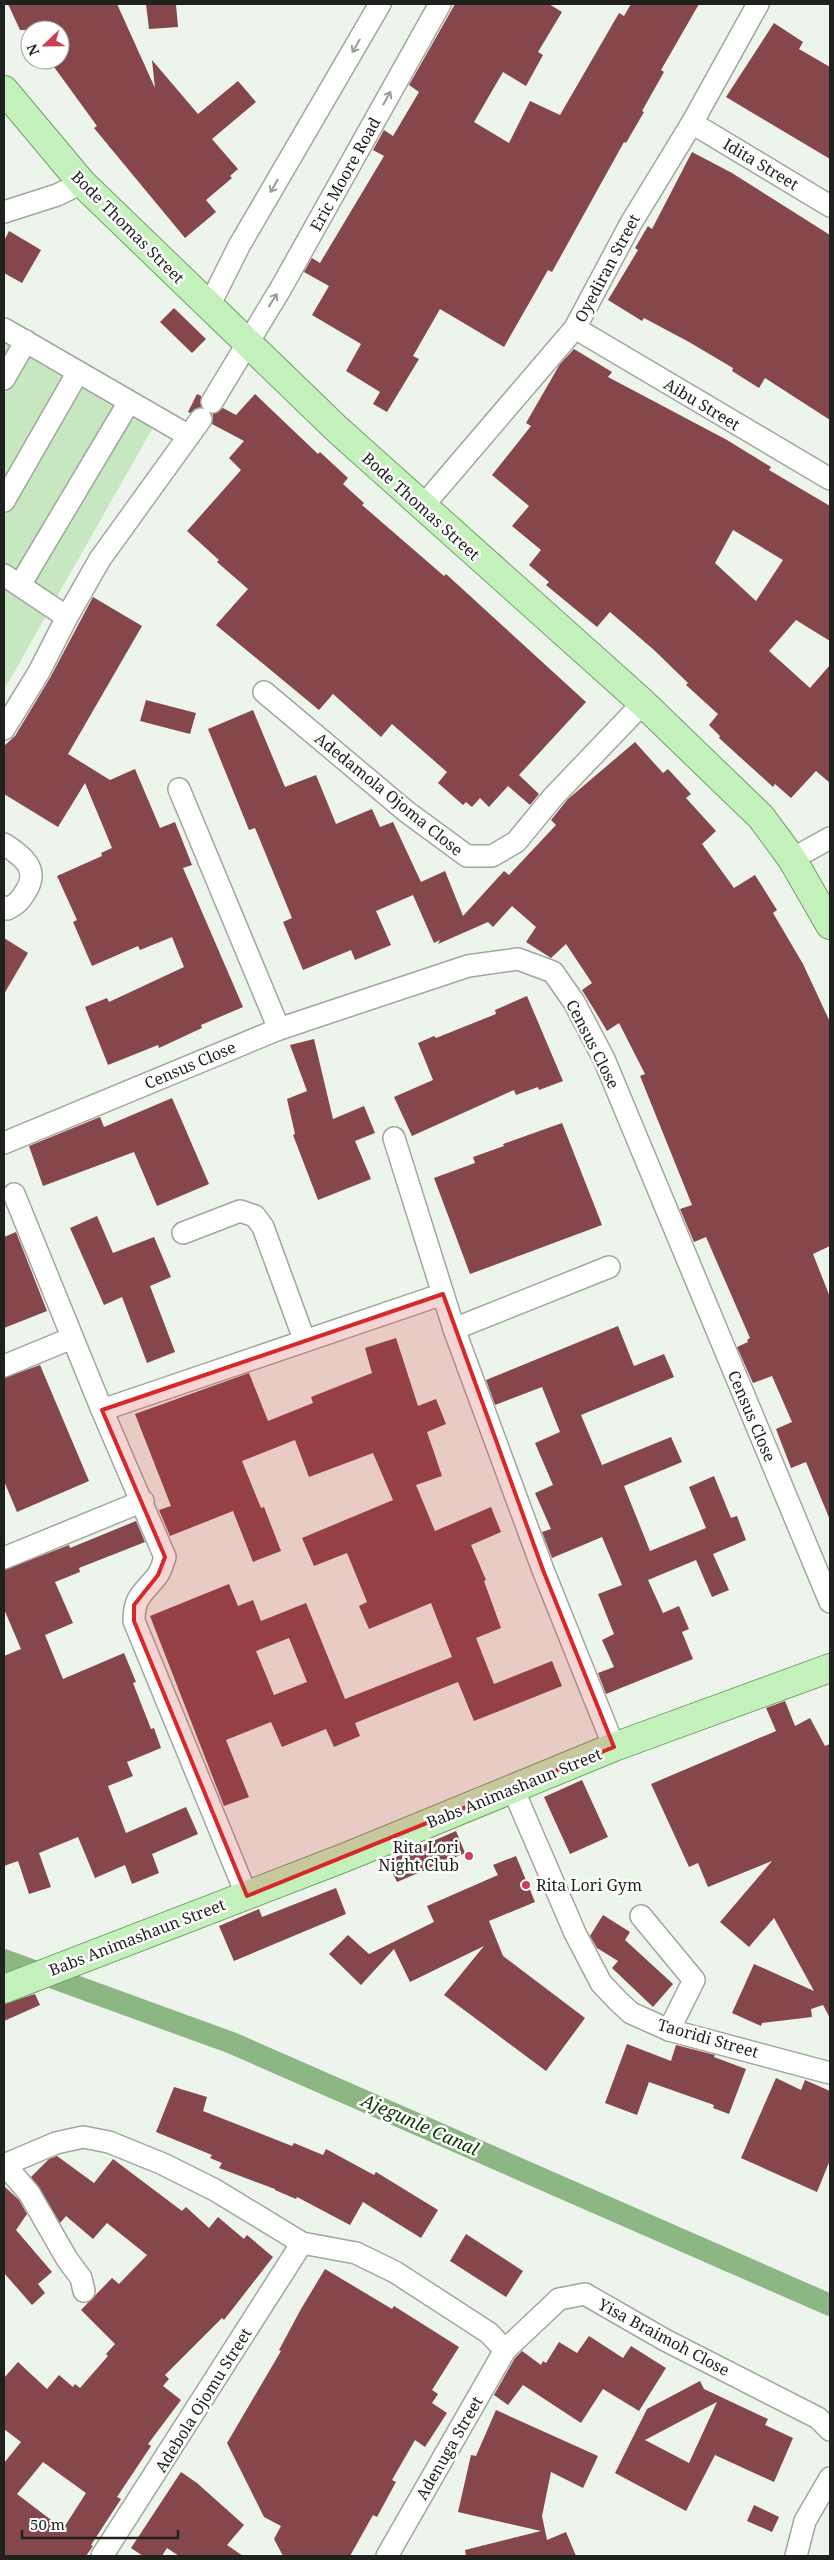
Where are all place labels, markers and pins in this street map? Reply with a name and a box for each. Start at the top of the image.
place label: Rita Lori Night Club [378,1836,459,1876]
marker: Rita Lori Night Club [463,1850,475,1862]
place label: Rita Lori Gym [536,1874,642,1896]
marker: Rita Lori Gym [520,1879,532,1891]

